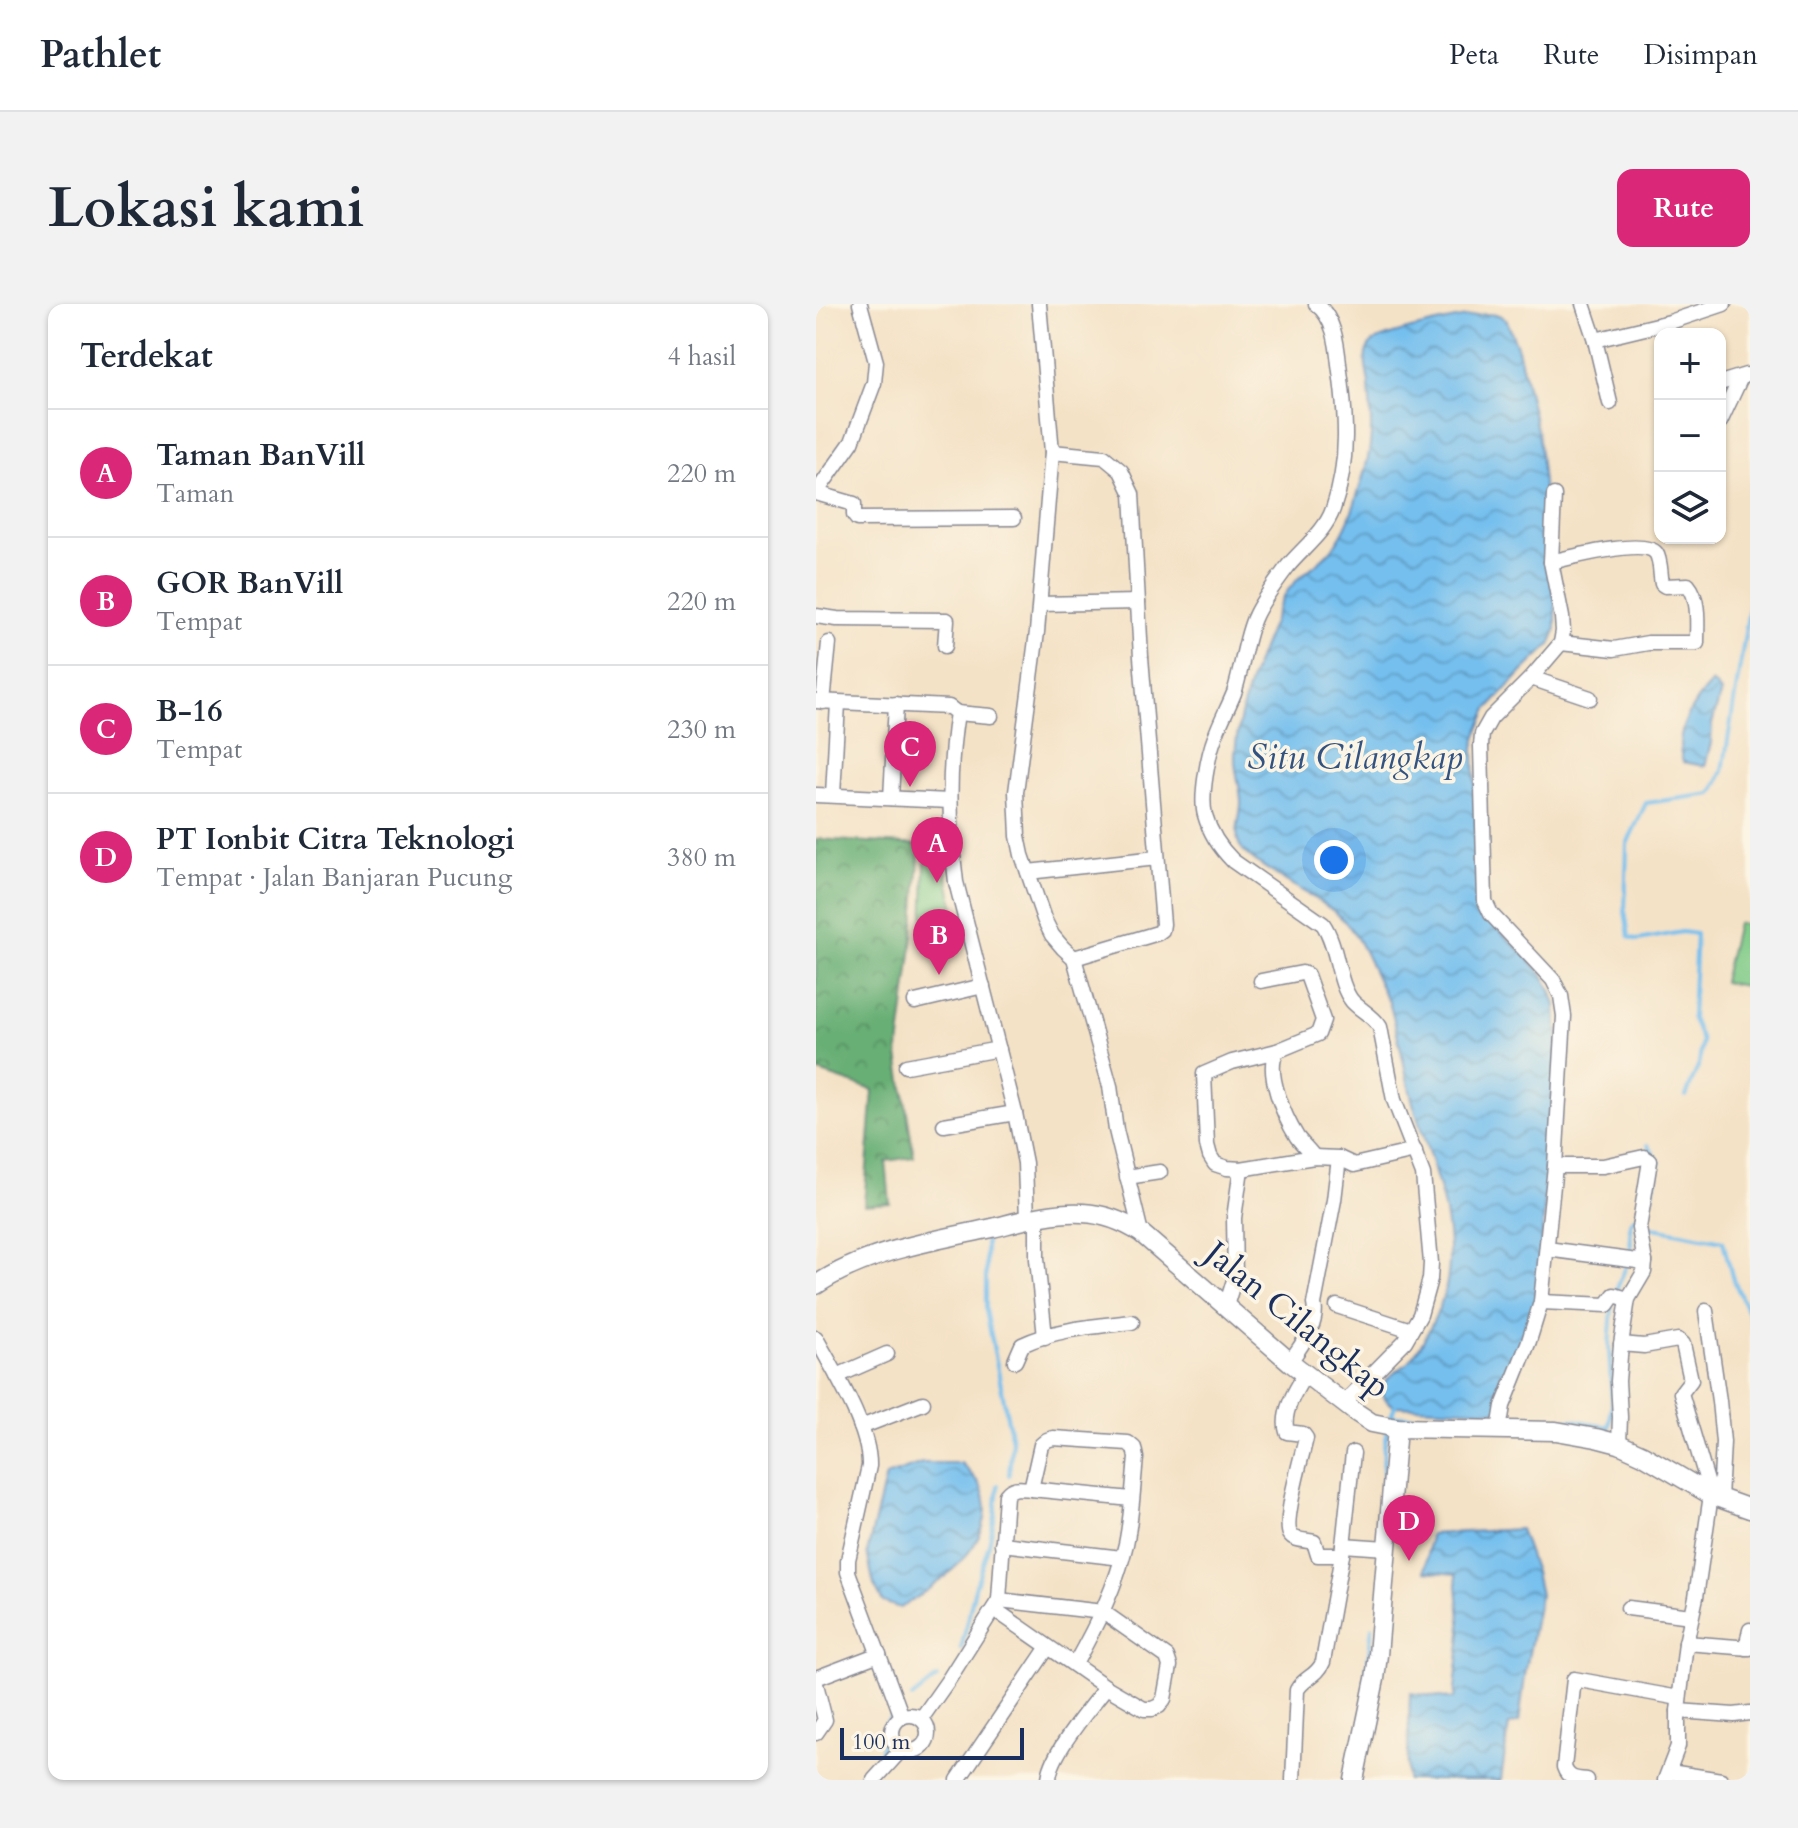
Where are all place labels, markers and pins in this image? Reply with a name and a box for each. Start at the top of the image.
pin: C [884,721,936,787]
pin: A [911,817,963,883]
pin: B [913,909,965,975]
pin: D [1383,1495,1435,1561]

